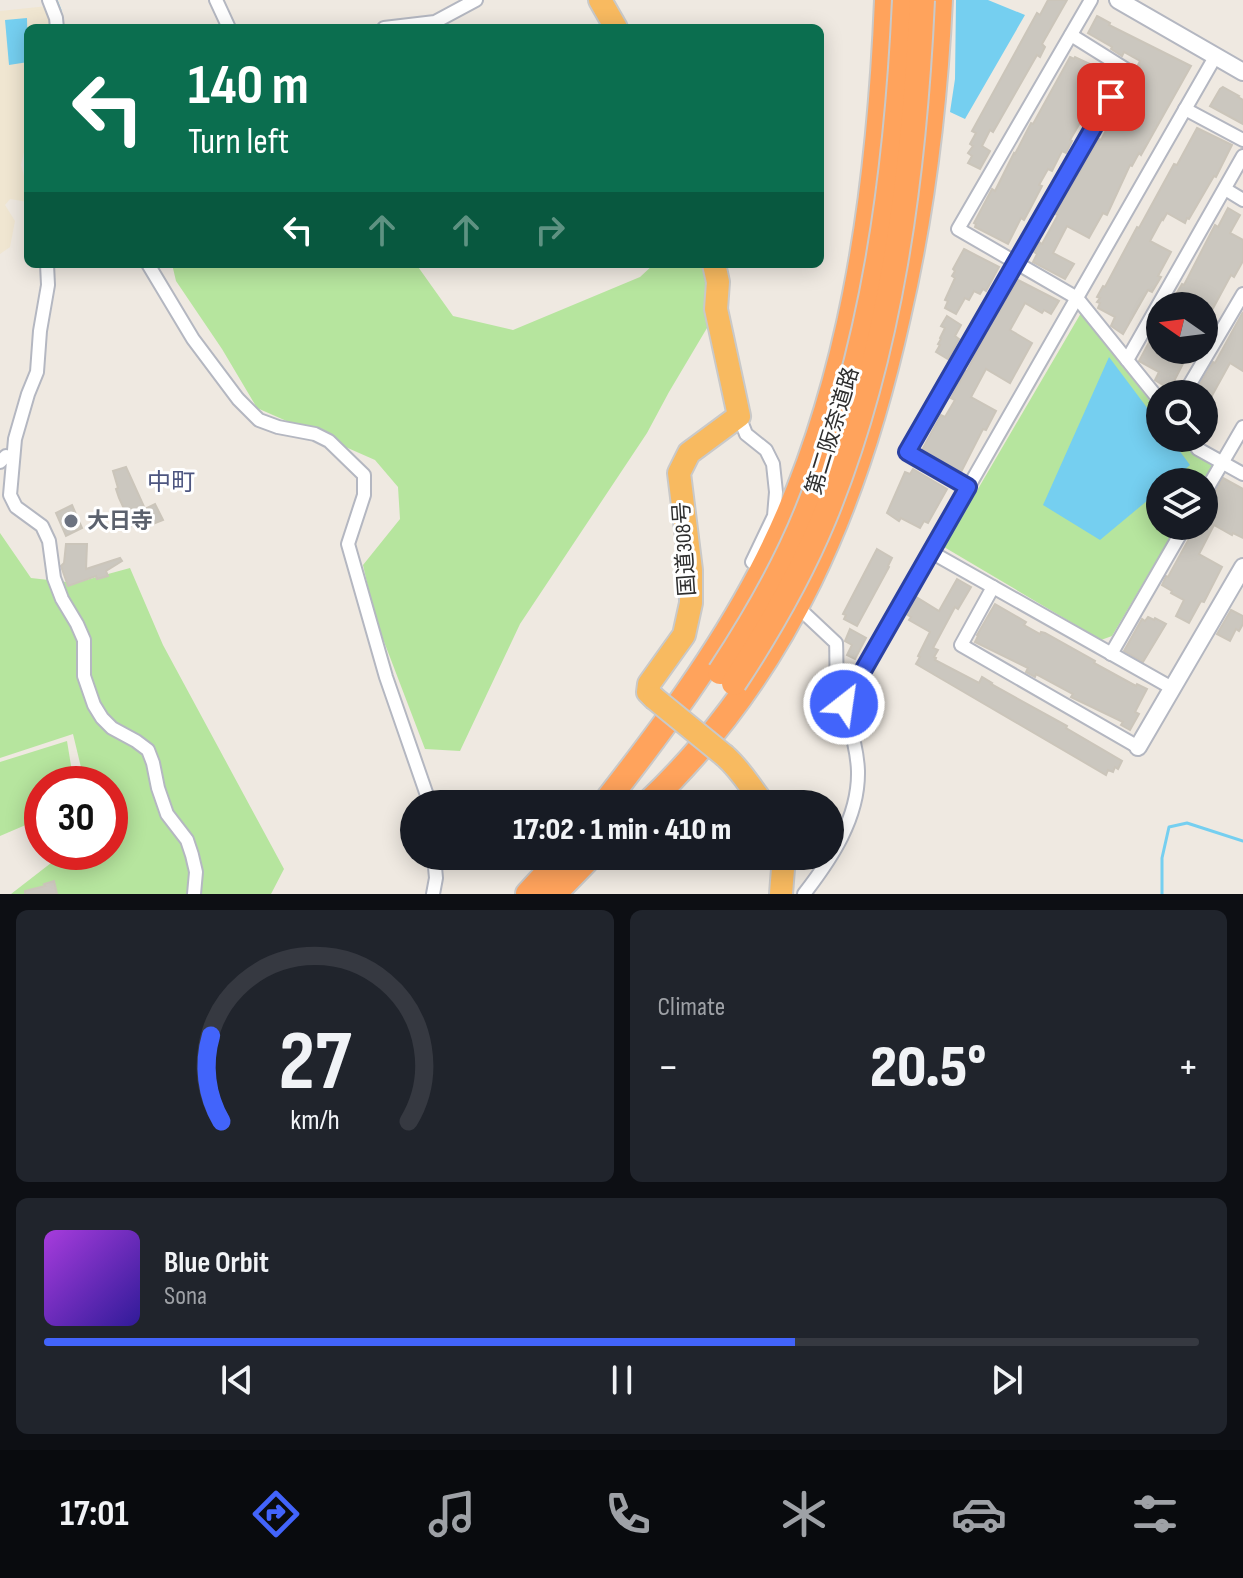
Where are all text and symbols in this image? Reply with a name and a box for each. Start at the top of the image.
text: 140 m [188,53,309,120]
icon: left [56,56,160,160]
pin [1077,63,1145,131]
icon: arrive [1089,75,1133,119]
text: Turn left [188,121,289,164]
icon: left [276,208,320,252]
icon: ahead [360,208,404,252]
icon: ahead [444,208,488,252]
icon: right [528,208,572,252]
north arrow [1146,292,1218,364]
map controls [1146,292,1218,540]
street label: 第二阪奈道路 [801,364,865,498]
button: search [1146,380,1218,452]
district label: 中町 [147,468,195,497]
button: layers [1146,468,1218,540]
street label: 国道308号 [668,501,702,597]
place label: 大日寺 [87,508,153,535]
marker: 大日寺 [62,512,80,530]
position arrow [802,662,886,746]
speed limit sign: 30 [24,766,128,870]
text: 17:02 · 1 min · 410 m [513,812,731,848]
text: Climate [658,992,725,1023]
text: 27 [278,1013,352,1113]
text: 20.5° [870,1032,987,1104]
text: − [658,1041,679,1094]
text: + [1177,1041,1199,1094]
text: km/h [290,1103,339,1138]
text: Blue Orbit [164,1245,269,1281]
text: Sona [164,1281,207,1312]
icon: previous [215,1358,259,1402]
icon: pause [600,1358,644,1402]
icon: next [985,1358,1029,1402]
icon: directions [248,1486,304,1542]
icon: music [424,1486,480,1542]
icon: phone [600,1486,656,1542]
icon: climate [776,1486,832,1542]
icon: car [951,1486,1007,1542]
icon: filters [1127,1486,1183,1542]
text: 17:01 [60,1493,129,1536]

